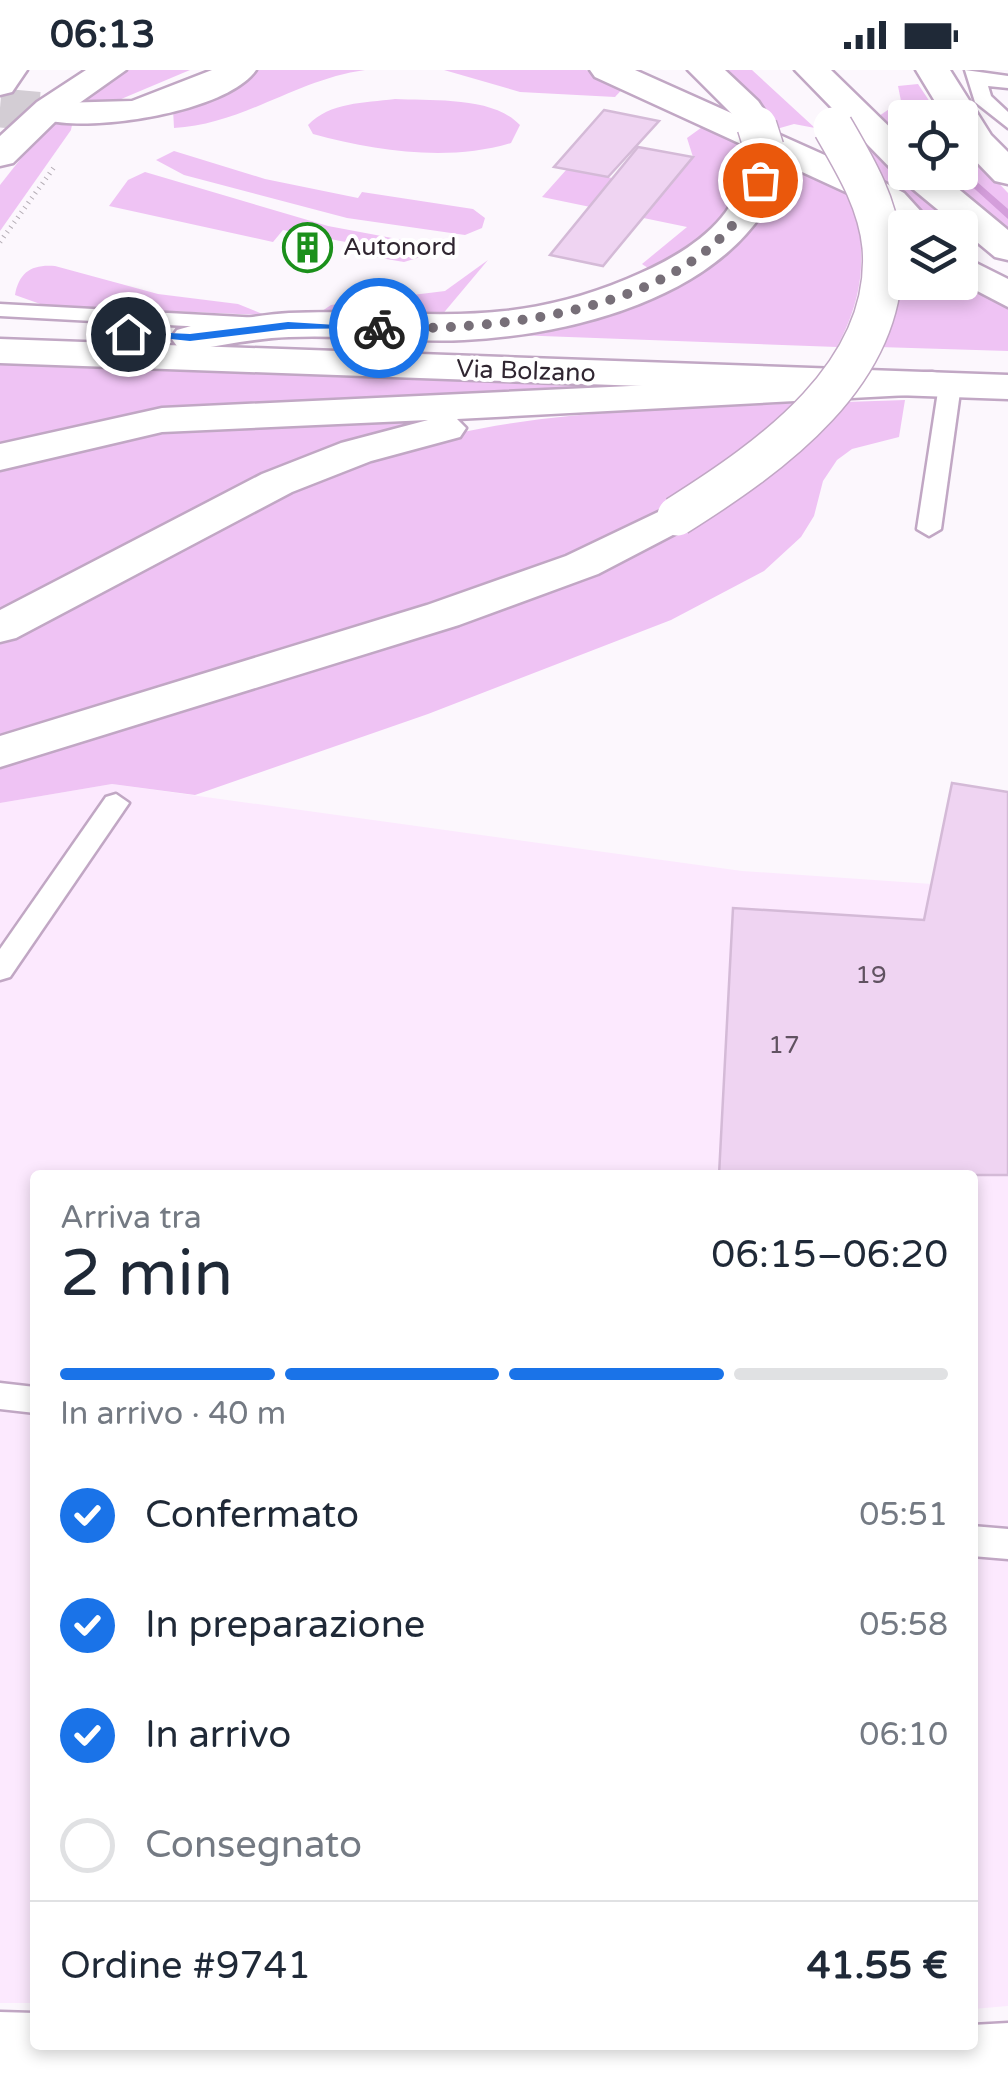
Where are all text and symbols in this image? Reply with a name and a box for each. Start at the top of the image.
text: 06:13 [50,12,155,58]
map controls [888,100,978,300]
button: locate [888,100,978,190]
pin [718,138,803,223]
icon: bag [733,153,788,208]
button: layers [888,210,978,300]
building icon: Autonord [282,221,334,273]
place label: Autonord [343,232,457,262]
courier [329,278,429,378]
pin [86,292,171,377]
icon: bike [352,301,407,356]
icon: home [101,307,156,362]
street label: Via Bolzano [456,354,596,388]
house number: 19 [855,960,887,990]
house number: 17 [768,1030,800,1060]
text: Arriva tra [60,1199,202,1237]
text: 06:15–06:20 [711,1232,948,1278]
text: 2 min [60,1235,233,1314]
text: In arrivo · 40 m [60,1395,286,1433]
icon: check [60,1488,115,1543]
text: Confermato [145,1492,359,1538]
text: 05:51 [859,1496,948,1534]
icon: check [60,1598,115,1653]
text: In preparazione [145,1602,425,1648]
text: 05:58 [859,1606,948,1644]
icon: check [60,1708,115,1763]
text: In arrivo [145,1712,291,1758]
text: 06:10 [859,1716,948,1754]
text: Consegnato [145,1822,362,1868]
text: Ordine #9741 [60,1943,311,1989]
text: 41.55 € [807,1943,948,1989]

